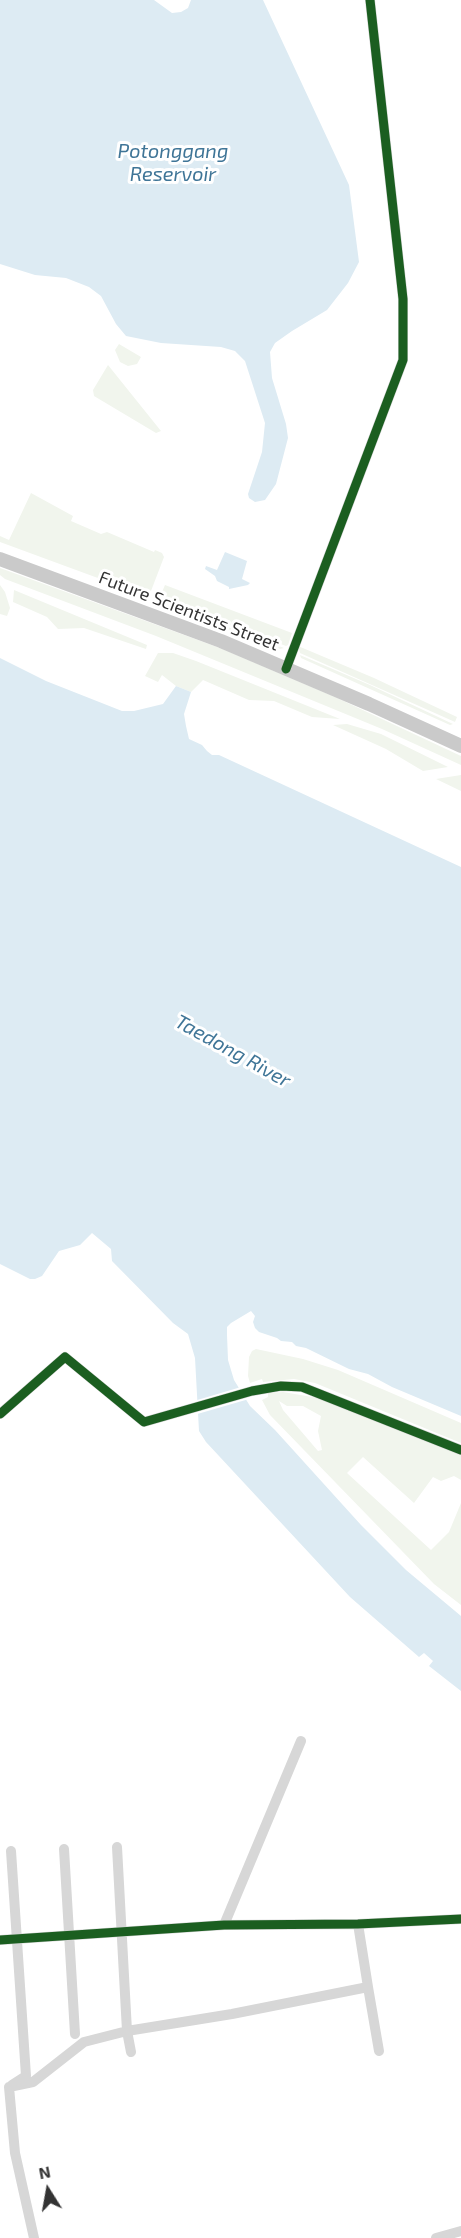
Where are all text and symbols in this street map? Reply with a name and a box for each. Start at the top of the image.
water label: Potonggang Reservoir [118,139,228,186]
street label: Future Scientists Street [96,567,282,655]
water label: Taedong River [171,1009,295,1093]
north arrow [18,2160,78,2220]
text: N [37,2161,52,2182]

